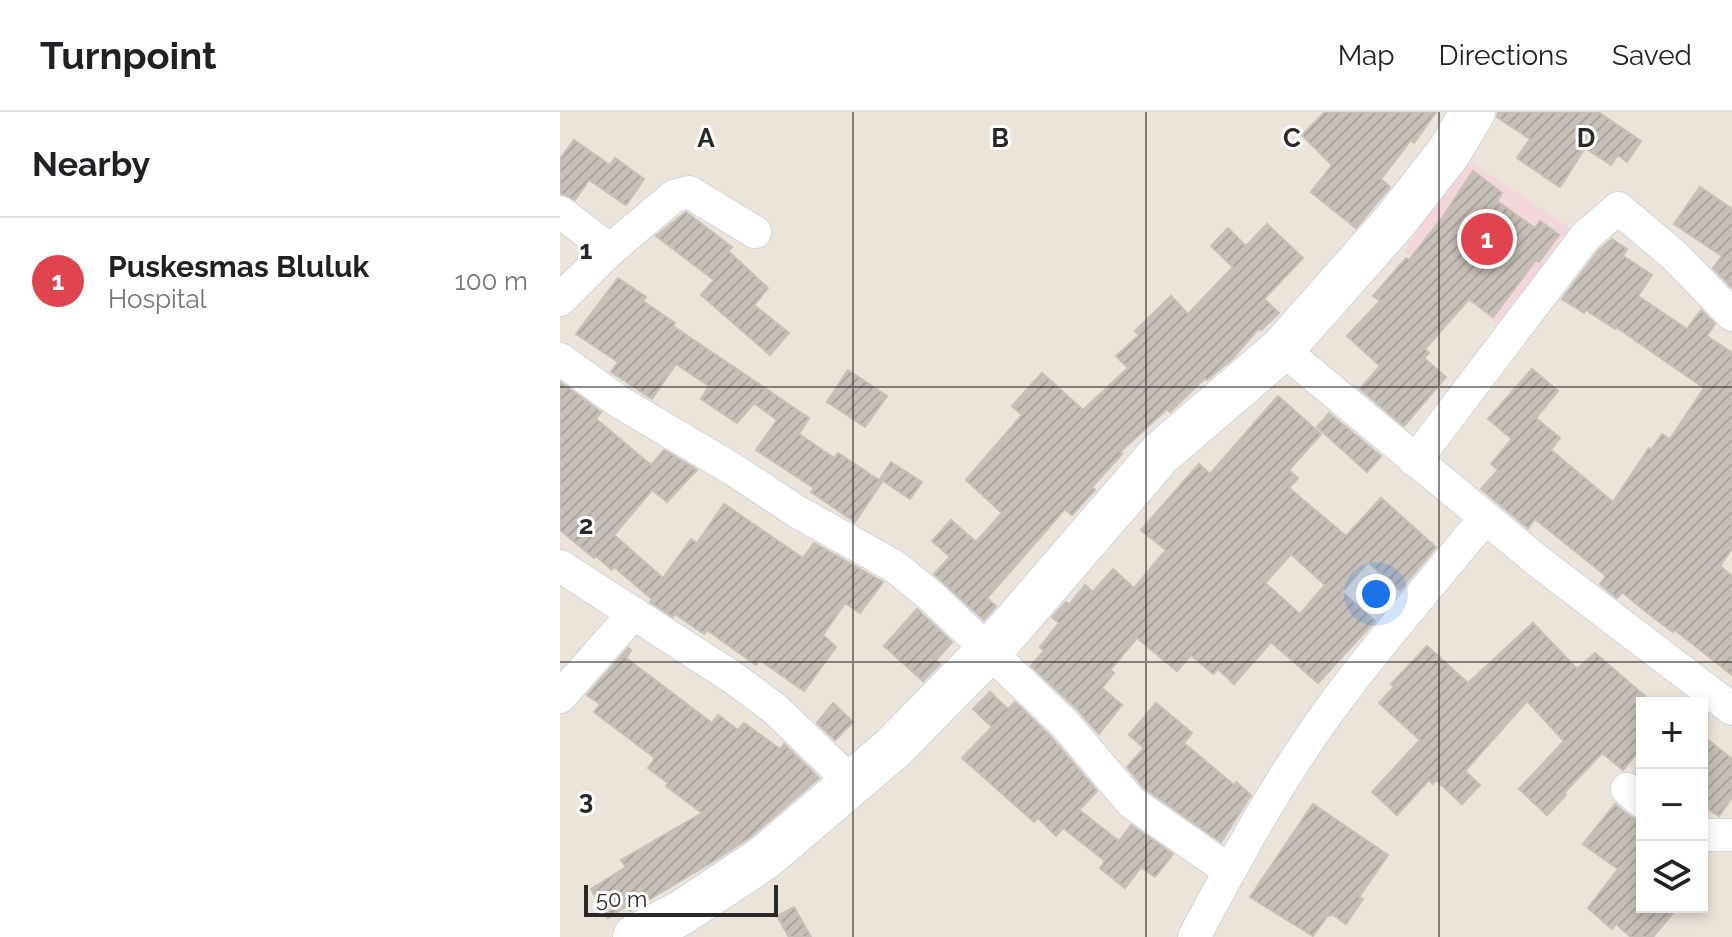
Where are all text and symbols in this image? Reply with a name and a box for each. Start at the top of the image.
text: Turnpoint [40,33,217,78]
text: Map [1338,39,1395,72]
text: Directions [1439,39,1568,72]
text: Saved [1612,39,1692,72]
text: A [697,123,715,153]
text: B [991,123,1009,153]
text: C [1283,123,1301,153]
text: D [1577,123,1595,153]
text: Nearby [32,144,150,184]
pin: 1 [1461,209,1513,269]
text: 1 [580,235,593,265]
text: Puskesmas Bluluk [108,249,369,284]
text: 1 [52,266,64,296]
text: 100 m [455,266,528,296]
text: Hospital [108,284,207,314]
text: 2 [579,510,593,540]
your location [1356,574,1396,614]
map controls [1636,697,1708,913]
button: + [1636,697,1708,769]
button: − [1636,769,1708,841]
text: 3 [579,785,593,815]
button: layers [1636,841,1708,913]
scale bar [584,881,778,917]
text: 50 m [596,886,647,912]

